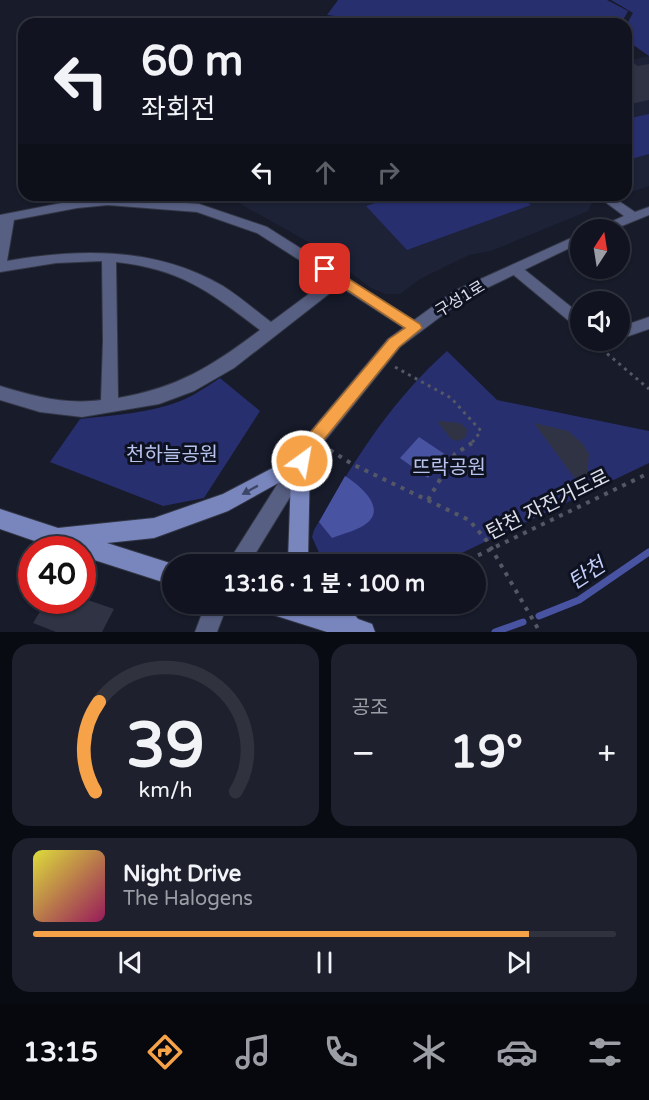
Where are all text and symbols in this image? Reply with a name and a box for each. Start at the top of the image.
text: 60 m [141,36,243,87]
icon: left [42,42,120,120]
text: 좌회전 [141,93,216,126]
icon: left [246,156,279,189]
icon: ahead [309,156,342,189]
icon: right [372,156,405,189]
north arrow [570,219,630,279]
map controls [570,219,630,351]
pin [299,243,350,294]
icon: arrive [308,252,341,285]
street label: 구성1로 [432,276,489,322]
button: sound [570,291,630,351]
position arrow [270,429,334,493]
park label: 천하늘공원 [126,443,218,467]
park label: 뜨락공원 [412,456,486,480]
street label: 탄천 자전거도로 [483,465,613,545]
one-way arrow [242,485,259,495]
speed limit sign: 40 [18,536,96,614]
water label: 탄천 [564,552,612,595]
text: 13:16 · 1 분 · 100 m [223,571,425,597]
text: 공조 [352,696,388,720]
text: 39 [126,709,204,784]
text: 19° [449,726,523,780]
text: − [352,734,375,773]
text: + [597,734,616,773]
text: km/h [138,777,192,803]
text: Night Drive [123,861,241,887]
text: The Halogens [123,887,253,911]
icon: previous [114,946,147,979]
icon: pause [308,946,341,979]
icon: next [502,946,535,979]
icon: directions [144,1031,186,1073]
icon: music [232,1031,274,1073]
icon: phone [320,1031,362,1073]
icon: climate [408,1031,450,1073]
icon: car [496,1031,538,1073]
icon: filters [584,1031,626,1073]
text: 13:15 [23,1036,98,1069]

